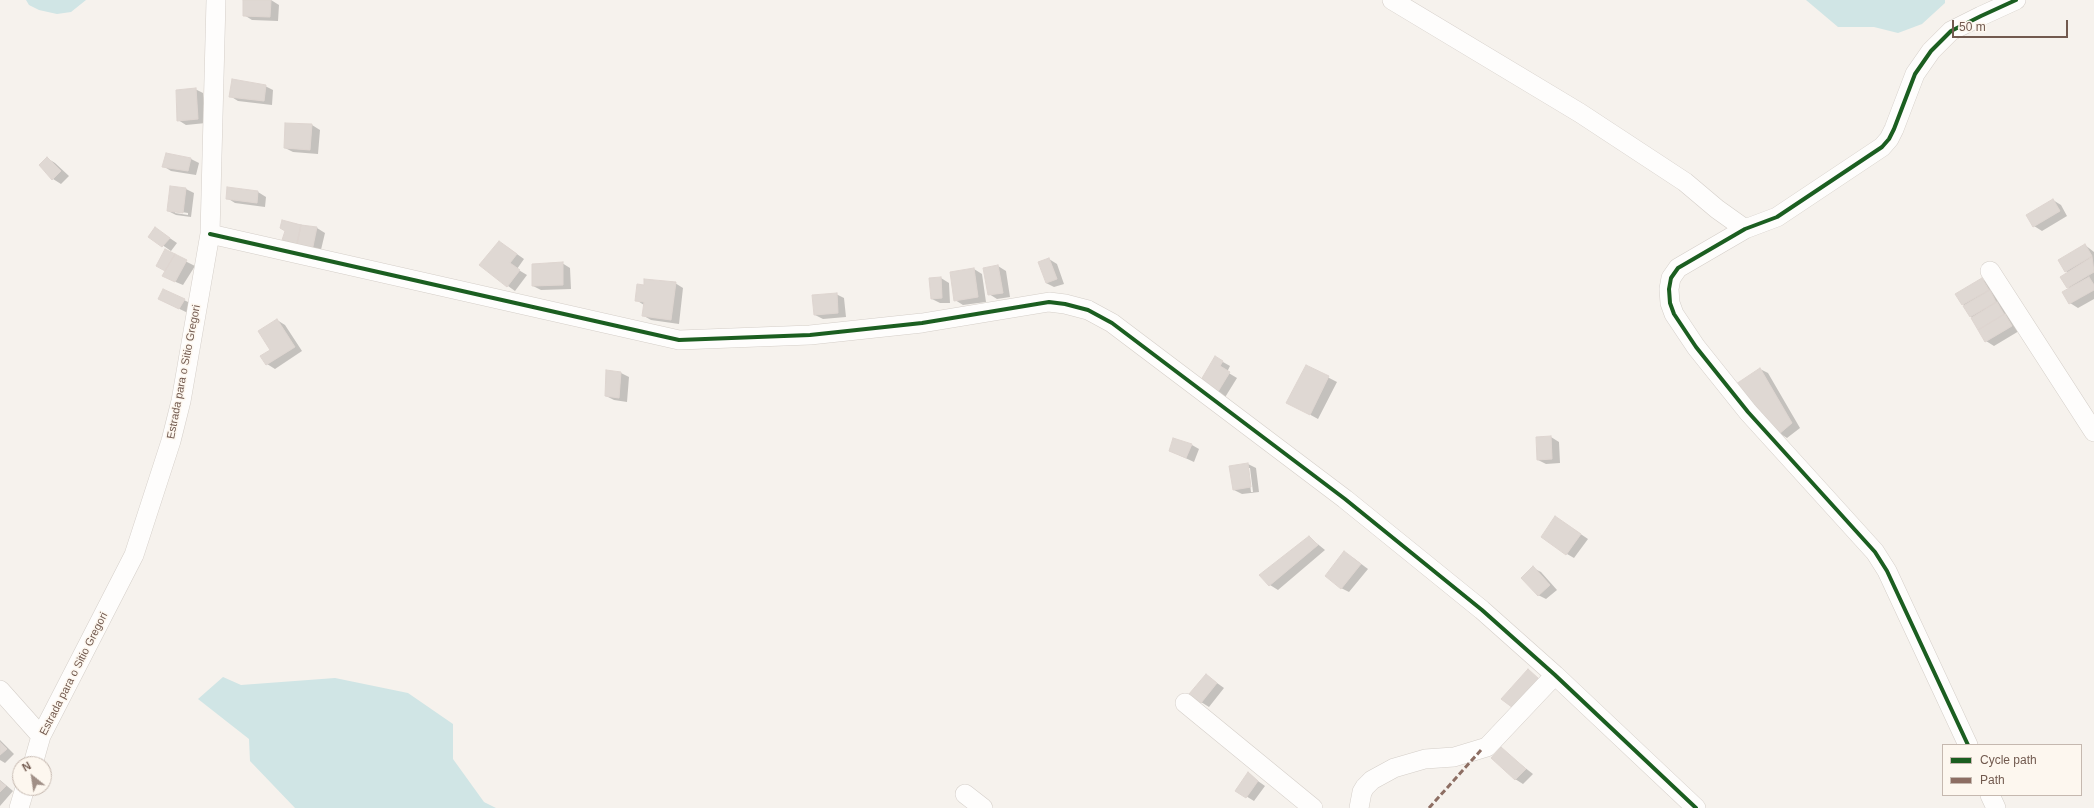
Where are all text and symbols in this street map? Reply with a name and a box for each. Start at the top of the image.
scale bar [1954,12,2070,38]
text: 50 m [1959,20,1986,34]
street label: Estrada para o Sitio Gregori [165,304,203,440]
street label: Estrada para o Sitio Gregori [37,610,111,738]
legend [1942,744,2082,796]
text: Cycle path [1980,753,2037,767]
north arrow [12,756,52,796]
text: N [20,759,33,774]
text: Path [1980,773,2005,787]

